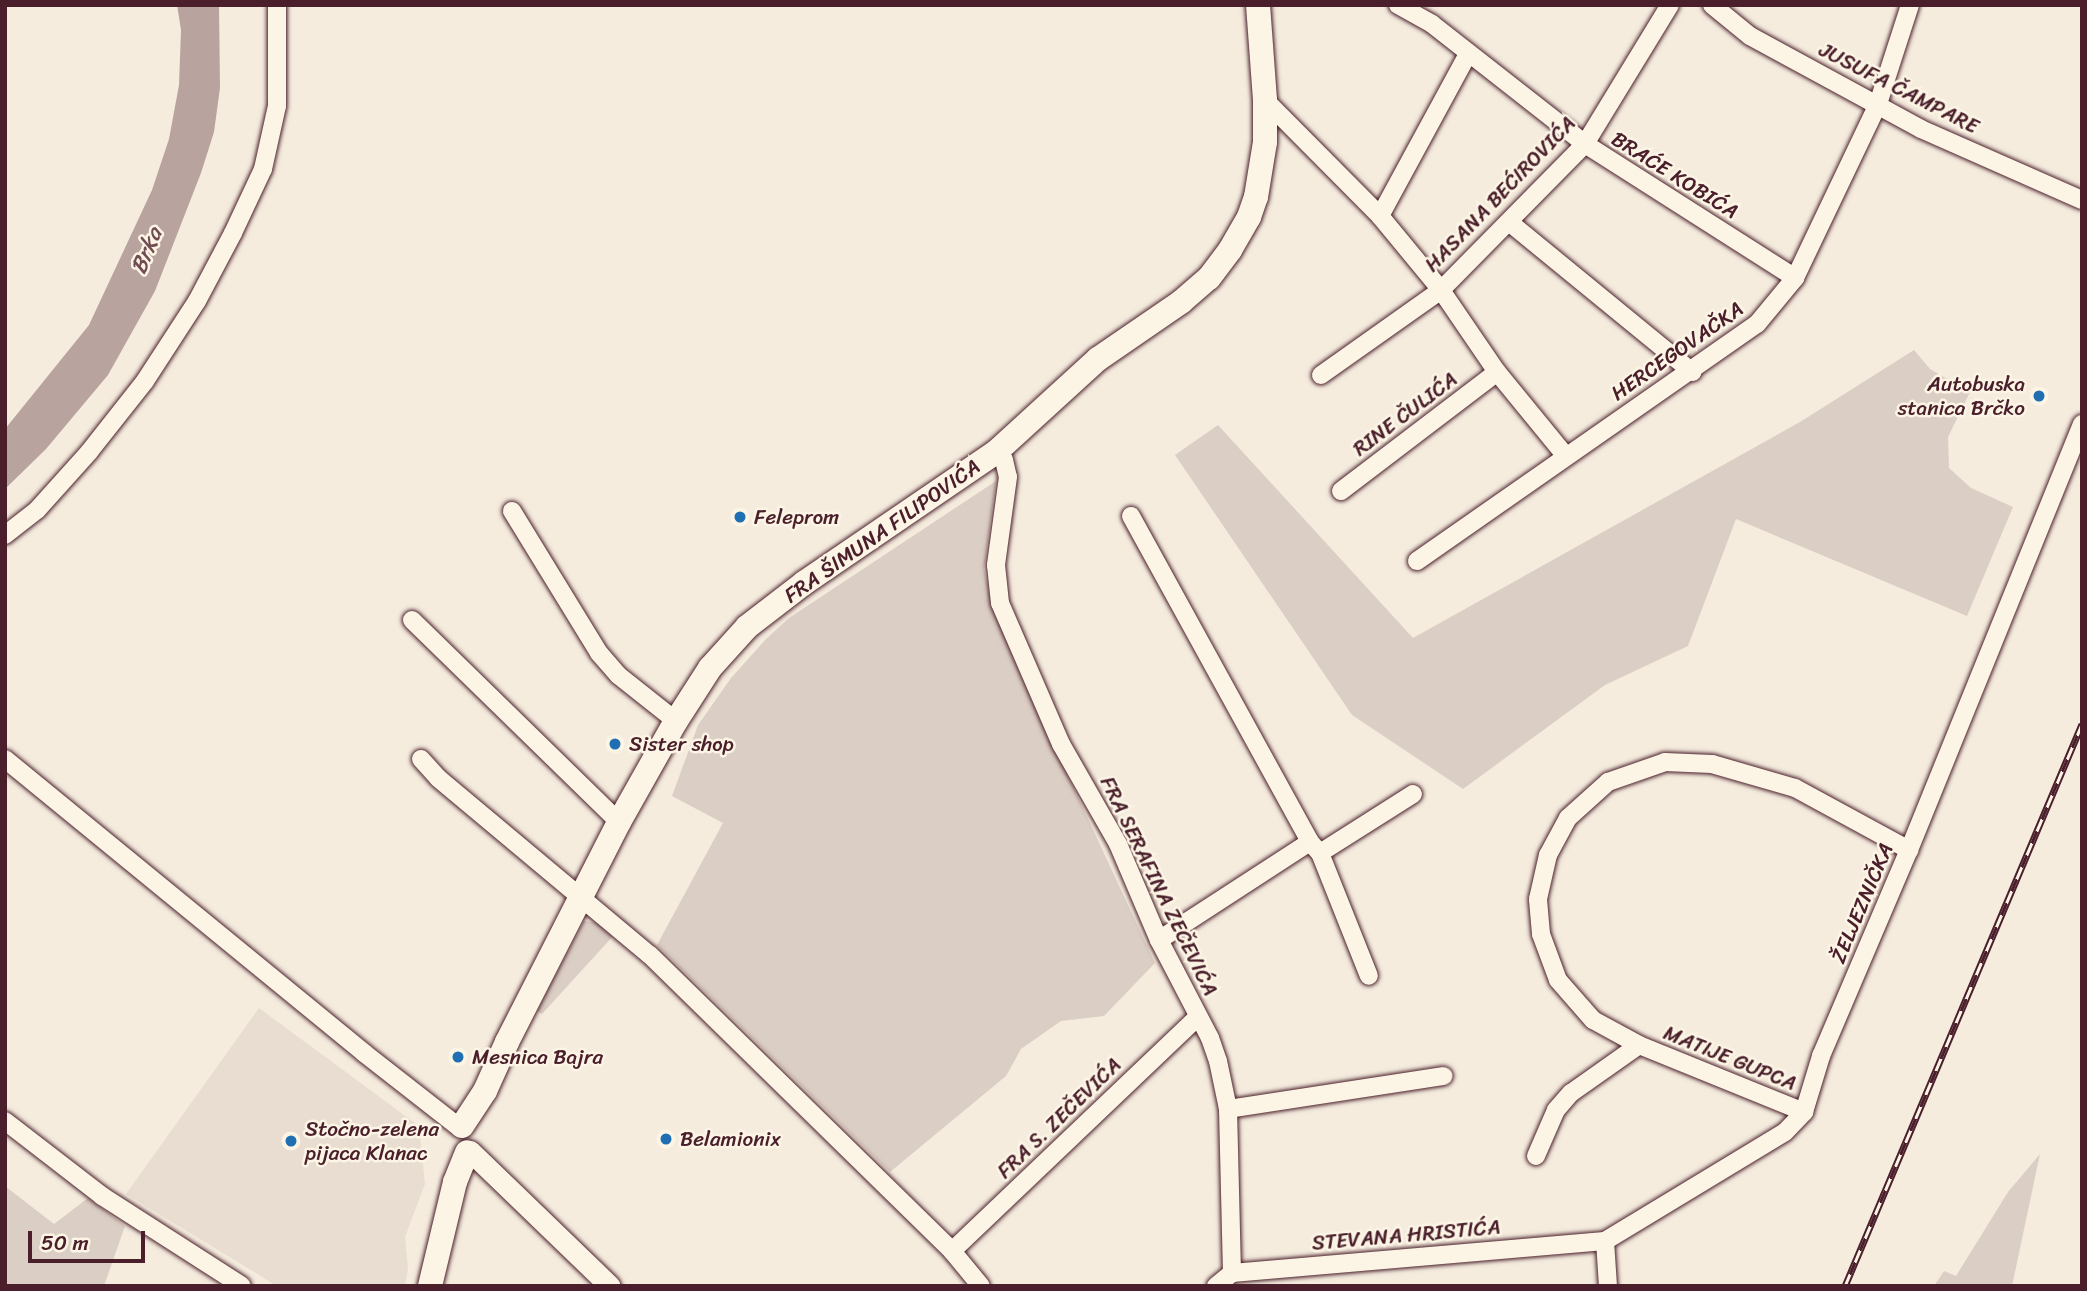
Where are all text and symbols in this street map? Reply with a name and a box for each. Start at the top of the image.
street label: JUSUFA ČAMPARE [1815,37,1983,139]
street label: HASANA BEĆIROVIĆA [1419,111,1581,277]
street label: BRAĆE KOBIĆA [1608,126,1742,224]
water label: Brka [125,224,169,278]
street label: HERCEGOVAČKA [1606,296,1748,406]
street label: RINE ČULIĆA [1348,367,1462,461]
place label: Autobuska stanica Brčko [1898,371,2025,421]
marker: Autobuska stanica Brčko [2031,388,2047,404]
street label: FRA ŠIMUNA FILIPOVIĆA [777,452,987,610]
place label: Feleprom [754,504,839,530]
marker: Feleprom [732,509,748,525]
place label: Sister shop [629,731,734,757]
marker: Sister shop [607,736,623,752]
street label: FRA SERAFINA ZEČEVIĆA [1095,773,1223,999]
street label: ŽELJEZNIČKA [1825,839,1899,967]
street label: MATIJE GUPCA [1660,1020,1800,1096]
place label: Mesnica Bajra [472,1044,603,1070]
marker: Mesnica Bajra [450,1049,466,1065]
street label: FRA S. ZEČEVIĆA [992,1053,1126,1183]
place label: Stočno-zelena pijaca Klanac [305,1116,439,1166]
place label: Belamionix [680,1126,781,1152]
marker: Belamionix [658,1131,674,1147]
marker: Stočno-zelena pijaca Klanac [283,1133,299,1149]
street label: STEVANA HRISTIĆA [1311,1214,1501,1256]
scale bar [32,1218,149,1262]
text: 50 m [41,1224,89,1262]

